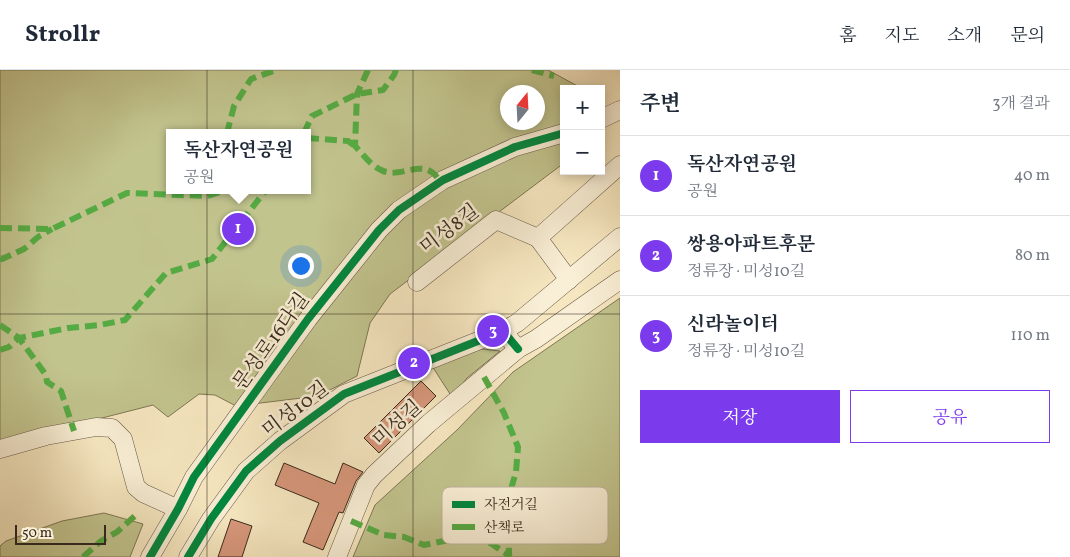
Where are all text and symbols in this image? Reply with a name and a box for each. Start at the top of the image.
text: Strollr [25,18,100,52]
text: 홈 [839,24,857,49]
text: 지도 [885,24,919,49]
text: 소개 [947,24,982,49]
text: 문의 [1010,24,1045,49]
north arrow [500,85,545,130]
map controls [560,85,605,175]
button: + [560,85,605,130]
text: 주변 [640,90,681,119]
text: 3개 결과 [992,93,1050,115]
popup [166,129,311,194]
button: − [560,130,605,175]
text: 독산자연공원 [183,138,294,164]
text: 독산자연공원 [687,152,797,178]
text: 1 [653,165,659,187]
text: 40 m [1014,165,1050,187]
text: 공원 [183,167,214,189]
text: 공원 [687,181,718,203]
street label: 미성8길 [414,198,486,262]
pin: 1 [222,210,254,248]
text: 쌍용아파트후문 [687,232,815,258]
text: 2 [652,245,660,267]
text: 80 m [1015,245,1050,267]
your location [288,253,314,279]
text: 정류장 · 미성10길 [687,261,805,283]
street label: 문성로16다길 [227,287,317,397]
pin: 3 [477,312,509,350]
text: 신라놀이터 [687,312,779,338]
text: 3 [652,325,660,347]
text: 110 m [1011,325,1050,347]
text: 정류장 · 미성10길 [687,341,805,363]
pin: 2 [398,344,430,382]
street label: 미성10길 [257,375,335,445]
button: 저장 [640,390,840,443]
button: 공유 [850,390,1050,443]
street label: 미성길 [367,394,429,454]
legend [442,487,608,544]
text: 자전거길 [484,496,538,515]
text: 산책로 [484,519,525,538]
scale bar [15,522,106,545]
text: 50 m [22,524,52,543]

